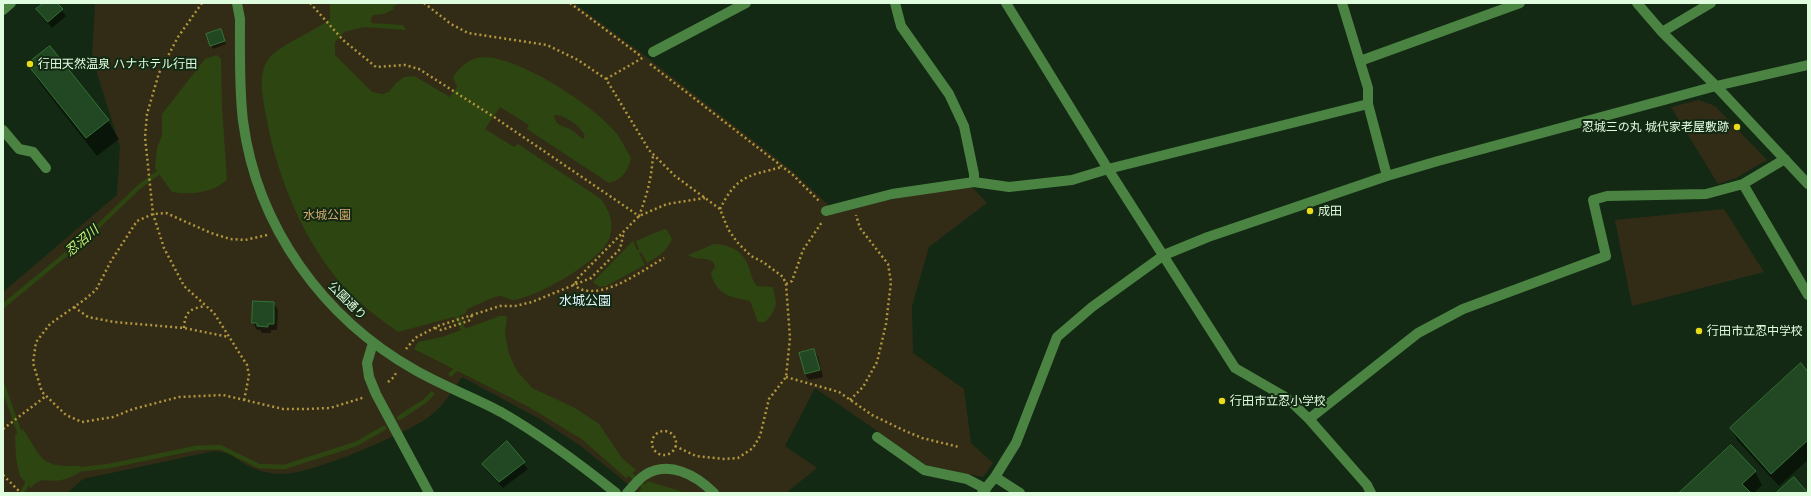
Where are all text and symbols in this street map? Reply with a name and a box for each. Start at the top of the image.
place label: 行田天然温泉 ハナホテル行田 [38,57,197,71]
marker: 行田天然温泉 ハナホテル行田 [25,59,35,69]
place label: 忍城三の丸 城代家老屋敷跡 [1582,120,1729,134]
marker: 忍城三の丸 城代家老屋敷跡 [1732,122,1742,132]
place label: 成田 [1318,204,1342,218]
marker: 成田 [1305,206,1315,216]
park label: 水城公園 [303,208,351,222]
water label: 忍沼川 [62,222,102,260]
street label: 公園通り [325,279,369,323]
district label: 水城公園 [559,293,611,309]
place label: 行田市立忍中学校 [1707,324,1803,338]
marker: 行田市立忍中学校 [1694,326,1704,336]
place label: 行田市立忍小学校 [1230,394,1326,408]
marker: 行田市立忍小学校 [1217,396,1227,406]

